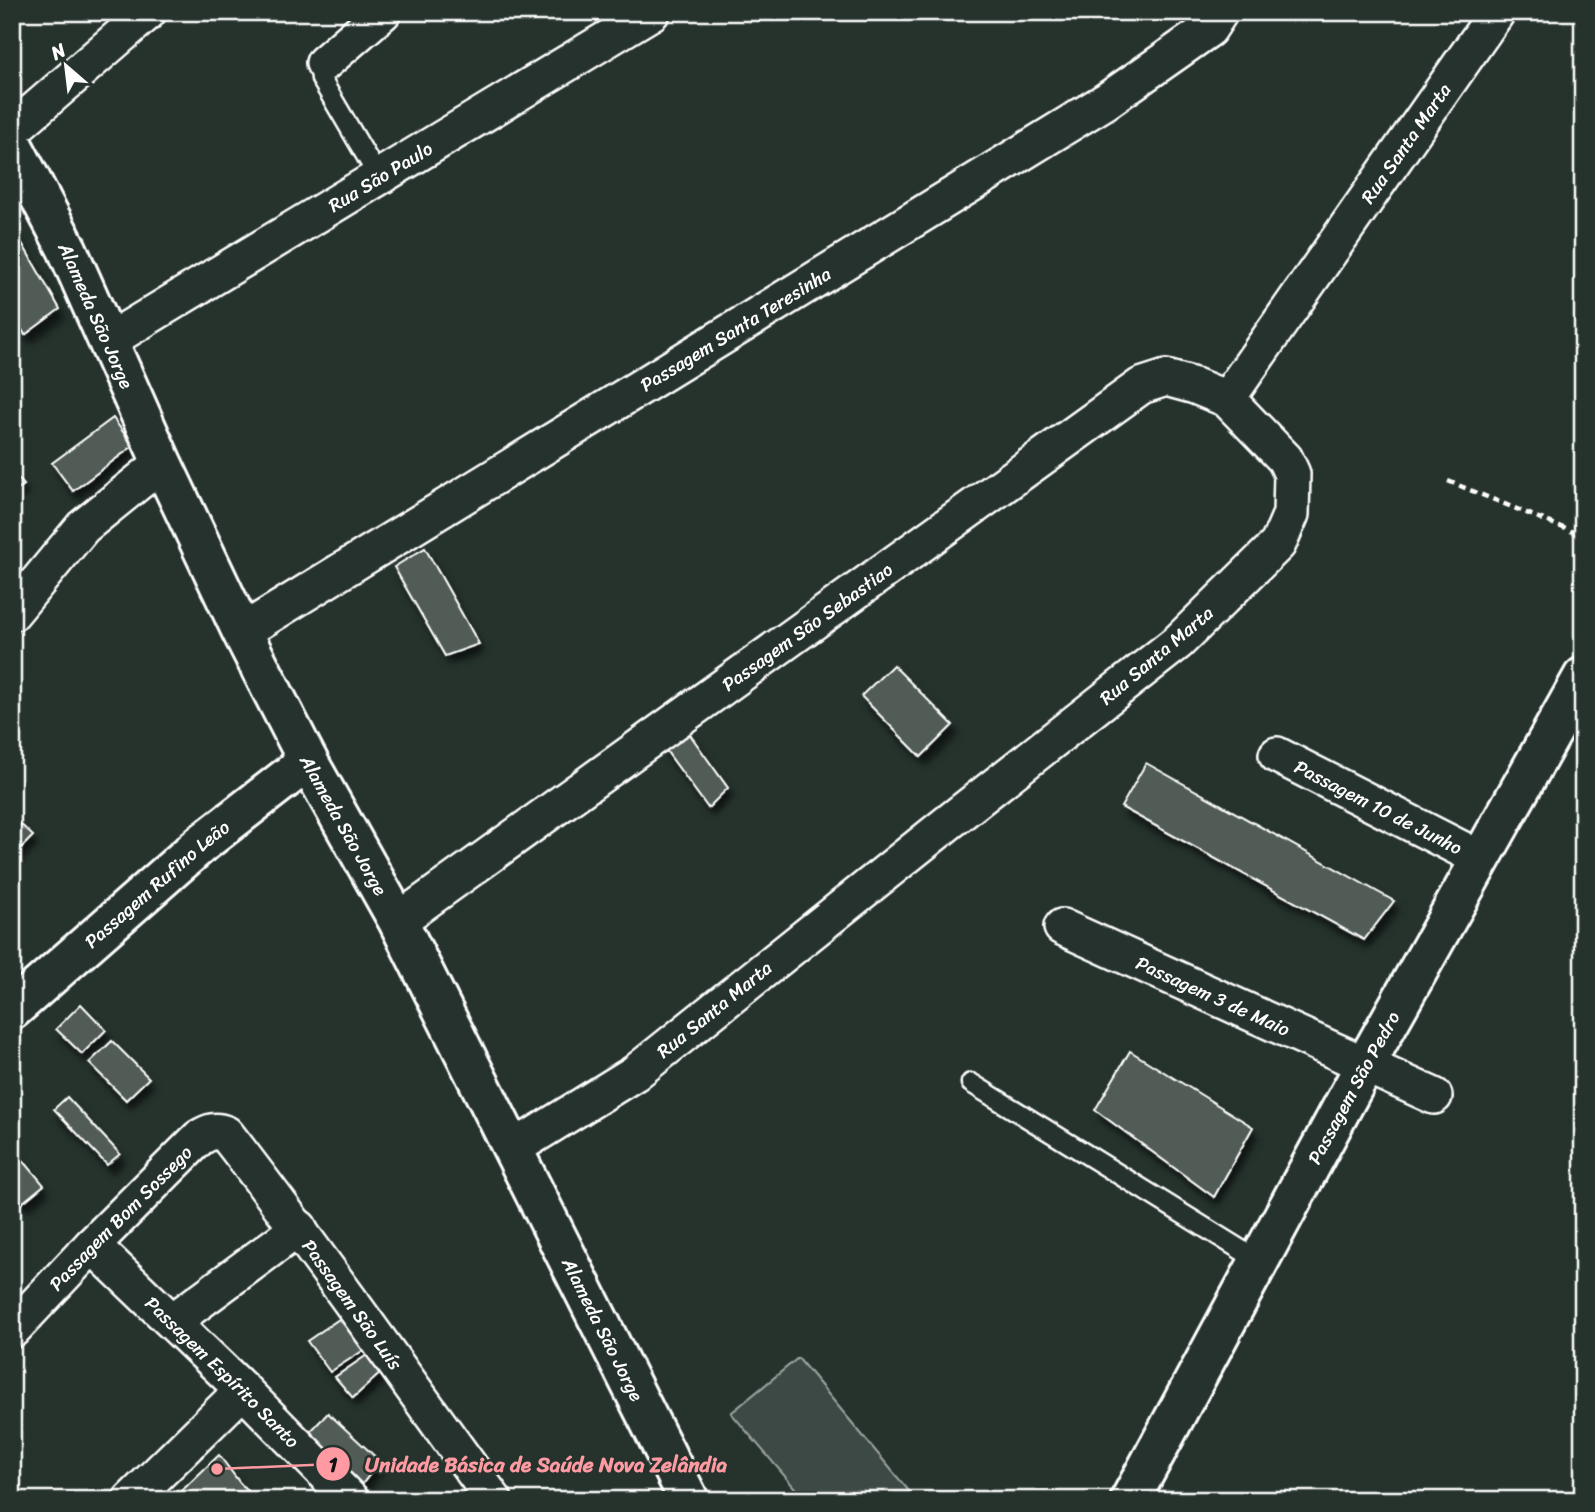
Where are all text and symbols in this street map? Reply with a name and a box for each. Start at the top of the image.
north arrow [32,32,102,102]
text: N [44,33,73,70]
street label: Rua Santa Marta [1352,76,1460,211]
street label: Rua São Paulo [322,132,439,221]
street label: Alameda São Jorge [49,235,143,394]
street label: Passagem Santa Teresinha [633,258,838,401]
street label: Passagem São Sebastiao [715,554,900,700]
street label: Rua Santa Marta [1092,597,1221,713]
street label: Alameda São Jorge [290,748,397,902]
street label: Passagem 10 de Junho [1288,750,1468,864]
street label: Passagem Rufino Leão [76,811,237,957]
street label: Passagem 3 de Maio [1130,947,1296,1046]
street label: Rua Santa Marta [649,952,780,1067]
street label: Passagem São Pedro [1298,1005,1409,1171]
street label: Passagem Bom Sossego [41,1137,201,1299]
street label: Passagem São Luís [293,1232,411,1377]
street label: Alameda São Jorge [552,1251,653,1407]
street label: Passagem Espírito Santo [137,1288,308,1456]
callout: Unidade Básica de Saúde Nova Zelândia [315,1443,741,1485]
text: 1 [328,1446,338,1484]
text: Unidade Básica de Saúde Nova Zelândia [365,1446,727,1484]

